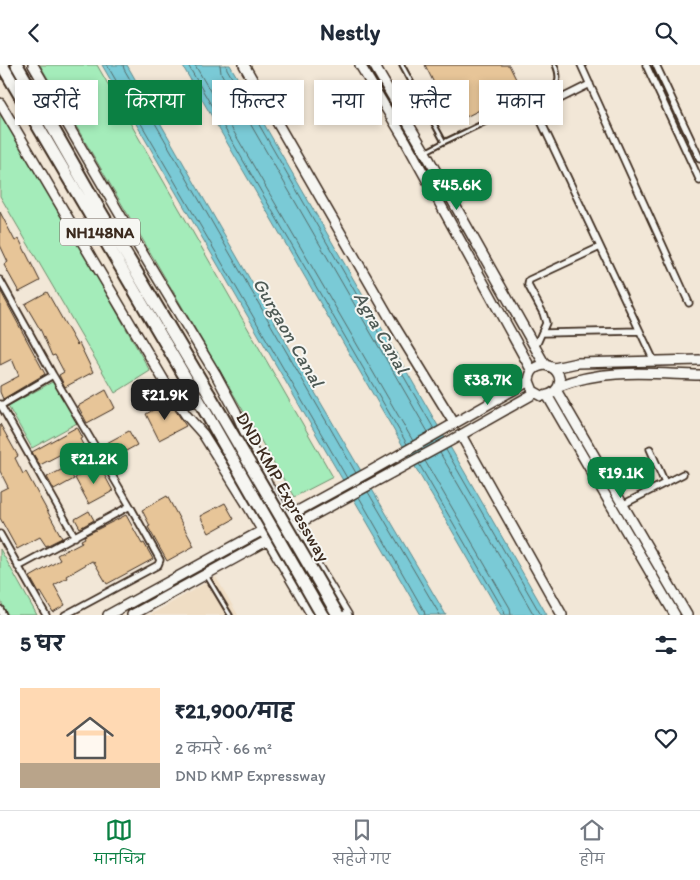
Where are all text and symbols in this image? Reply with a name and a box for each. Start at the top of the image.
icon: back [20,19,48,47]
text: Nestly [320,19,380,46]
icon: search [652,19,680,47]
chip: खरीदें [15,80,98,125]
chip: किराया [108,80,202,125]
chip: फ़िल्टर [212,80,304,125]
chip: नया [314,80,382,125]
chip: फ़्लैट [392,80,469,125]
chip: मकान [479,80,563,125]
pin: ₹45.6K [416,169,498,211]
text: ₹45.6K [433,175,481,194]
road number: NH148NA [60,219,140,245]
water label: Gurgaon Canal [248,273,330,392]
water label: Agra Canal [349,287,415,379]
pin: ₹38.7K [447,363,529,406]
text: ₹38.7K [464,370,512,389]
pin: ₹21.9K [124,379,206,421]
text: ₹21.9K [142,385,188,404]
street label: DND KMP Expressway [231,408,335,566]
pin: ₹21.2K [53,443,135,485]
text: ₹21.2K [71,449,117,468]
pin: ₹19.1K [580,457,662,499]
text: ₹19.1K [598,463,644,482]
text: 5 घर [20,631,64,656]
icon: filters [652,631,680,659]
text: ₹21,900/माह [175,698,294,723]
icon: home [60,708,120,768]
icon: heart [652,724,680,752]
text: 2 कमरे · 66 m² [175,739,272,758]
text: DND KMP Expressway [175,766,326,785]
tab: मानचित्र [94,816,145,875]
tab: सहेजे गए [333,816,391,875]
tab: होम [578,816,606,875]

